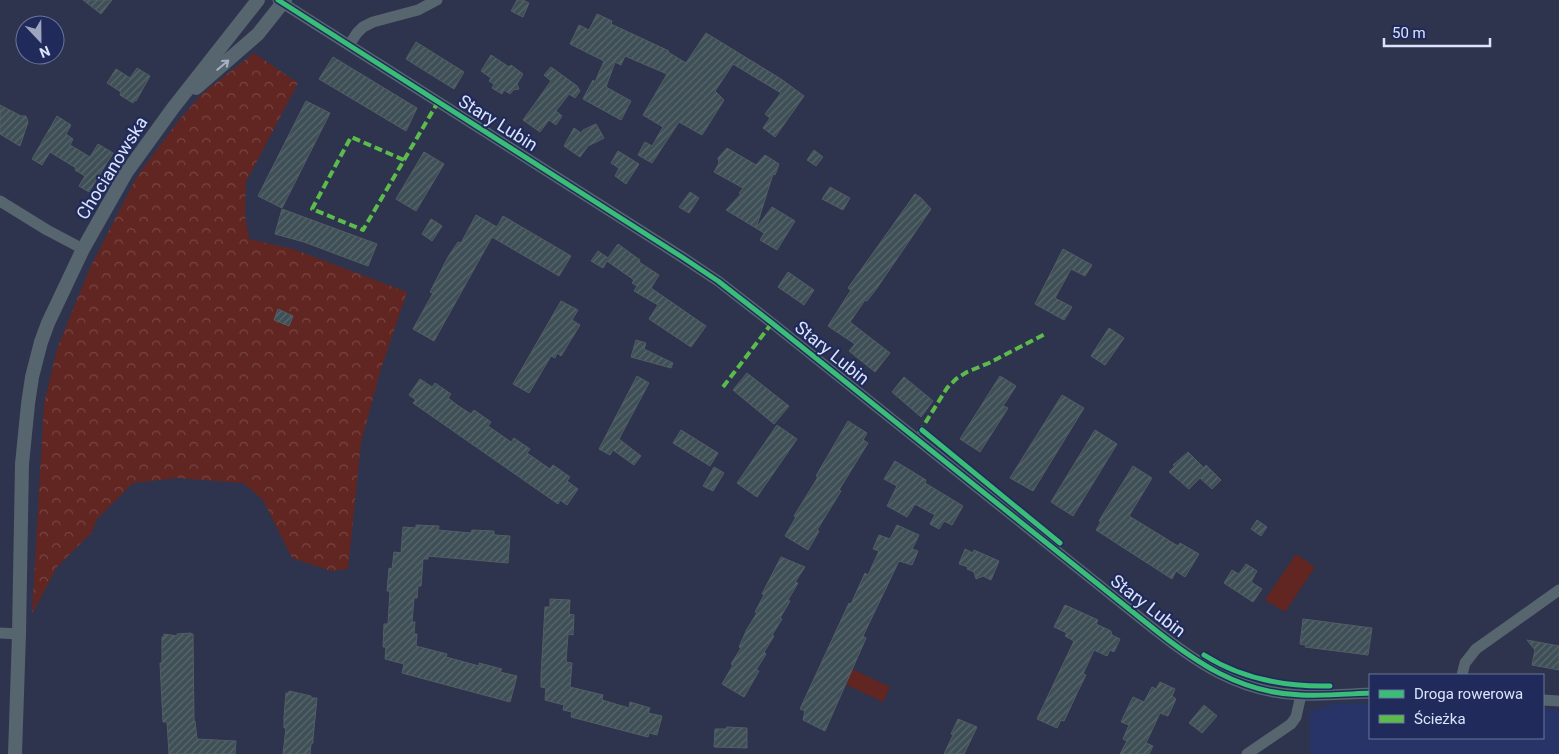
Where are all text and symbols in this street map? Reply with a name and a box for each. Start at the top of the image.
north arrow [15,15,65,65]
scale bar [1384,15,1490,47]
text: 50 m [1392,24,1426,42]
text: N [37,43,52,61]
one-way arrow [217,59,230,71]
street label: Stary Lubin [455,90,542,155]
street label: Chocianowska [72,112,152,223]
street label: Stary Lubin [791,316,874,389]
street label: Stary Lubin [1107,570,1190,641]
legend [1369,674,1544,739]
text: Droga rowerowa [1414,685,1523,703]
text: Ścieżka [1414,710,1466,728]

